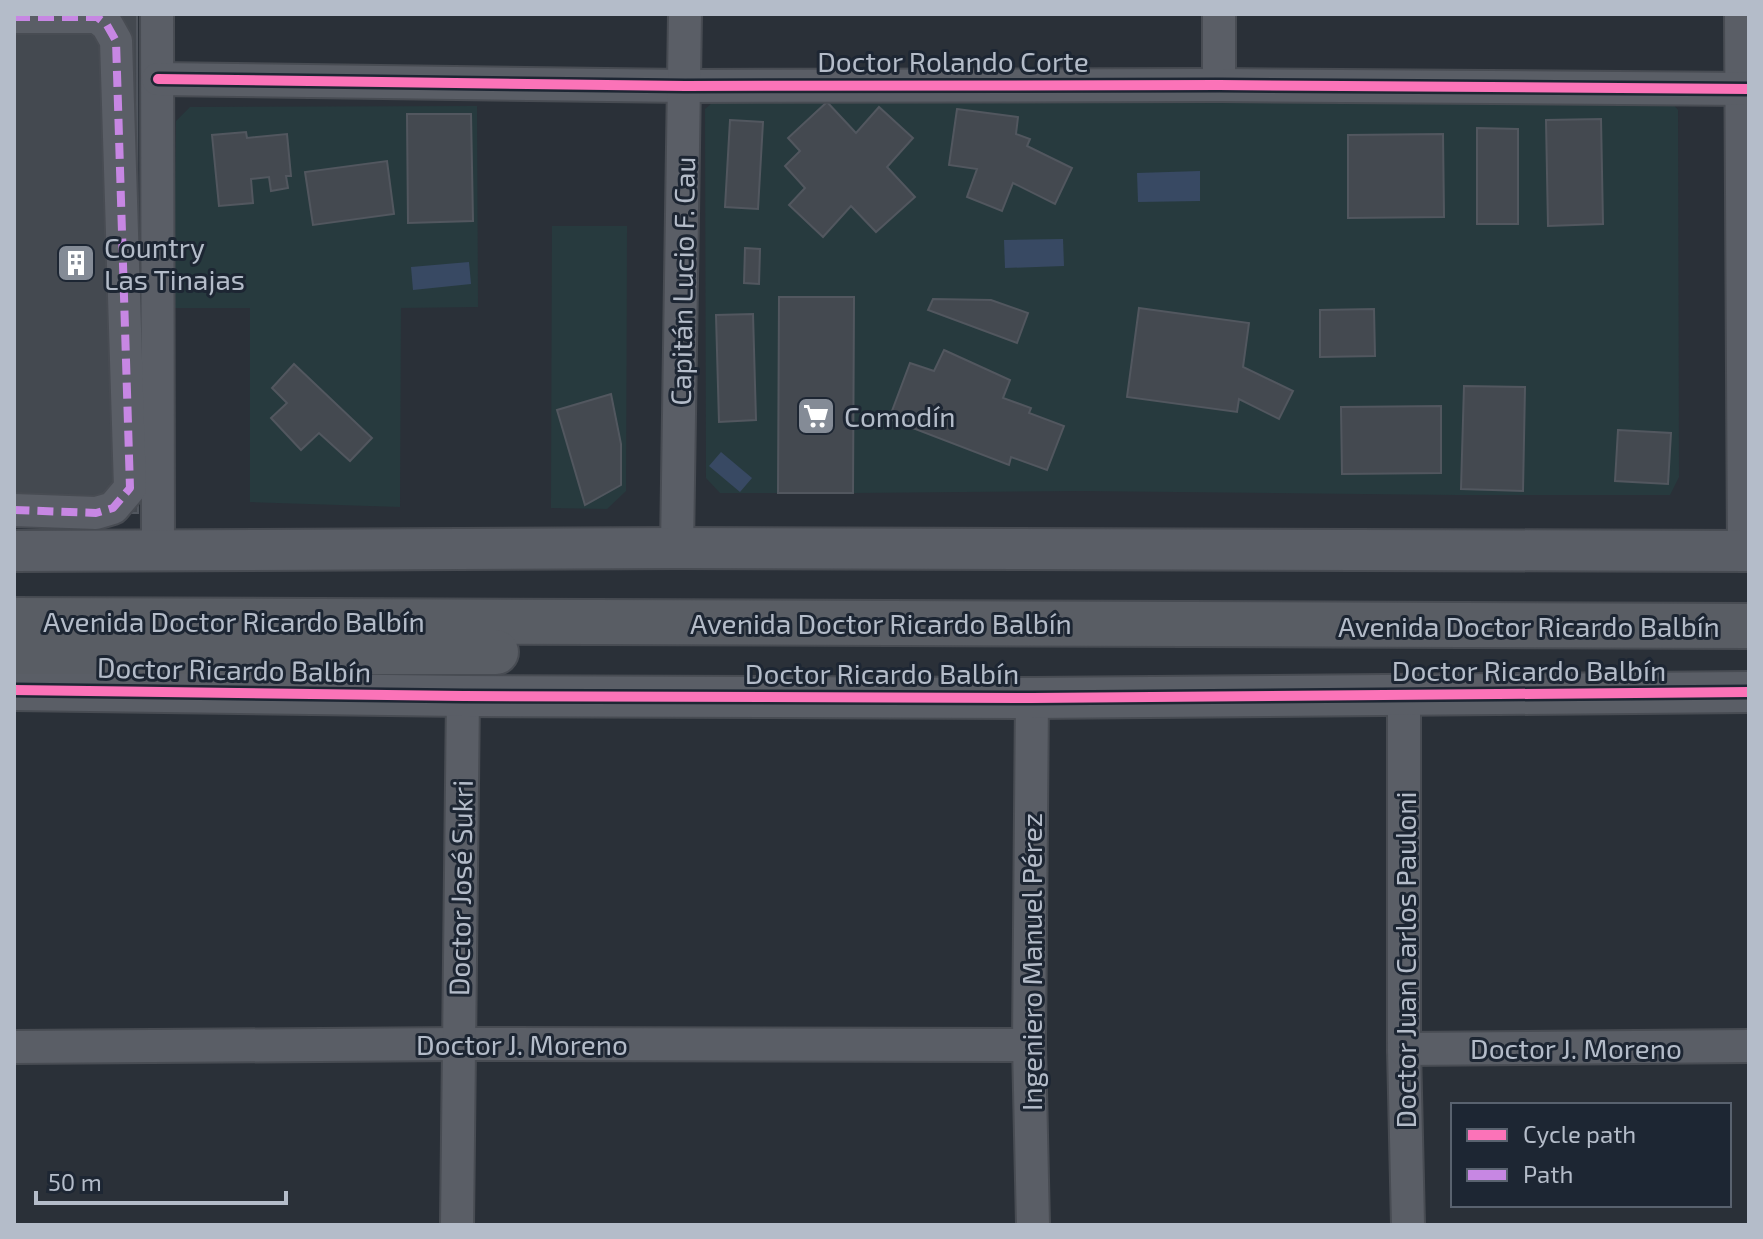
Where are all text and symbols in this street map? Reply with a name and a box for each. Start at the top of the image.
street label: Doctor Rolando Corte [817,44,1089,78]
street label: Capitán Lucio F. Cau [663,156,701,406]
place label: Country Las Tinajas [104,230,245,296]
building icon: Country Las Tinajas [55,242,97,284]
supermarket icon: Comodín [795,395,837,437]
place label: Comodín [844,399,956,433]
street label: Avenida Doctor Ricardo Balbín [43,604,425,638]
street label: Avenida Doctor Ricardo Balbín [690,606,1072,640]
street label: Avenida Doctor Ricardo Balbín [1338,609,1720,643]
street label: Doctor Ricardo Balbín [97,650,371,688]
street label: Doctor Ricardo Balbín [1392,653,1666,687]
street label: Doctor Ricardo Balbín [745,656,1019,690]
street label: Doctor José Sukri [441,780,479,996]
street label: Doctor Juan Carlos Pauloni [1388,792,1422,1128]
street label: Ingeniero Manuel Pérez [1014,813,1048,1111]
street label: Doctor J. Moreno [416,1027,628,1061]
street label: Doctor J. Moreno [1470,1031,1682,1065]
legend [1451,1103,1731,1207]
text: Cycle path [1523,1119,1636,1148]
scale bar [36,1155,286,1205]
text: Path [1523,1159,1573,1188]
text: 50 m [48,1167,102,1196]

